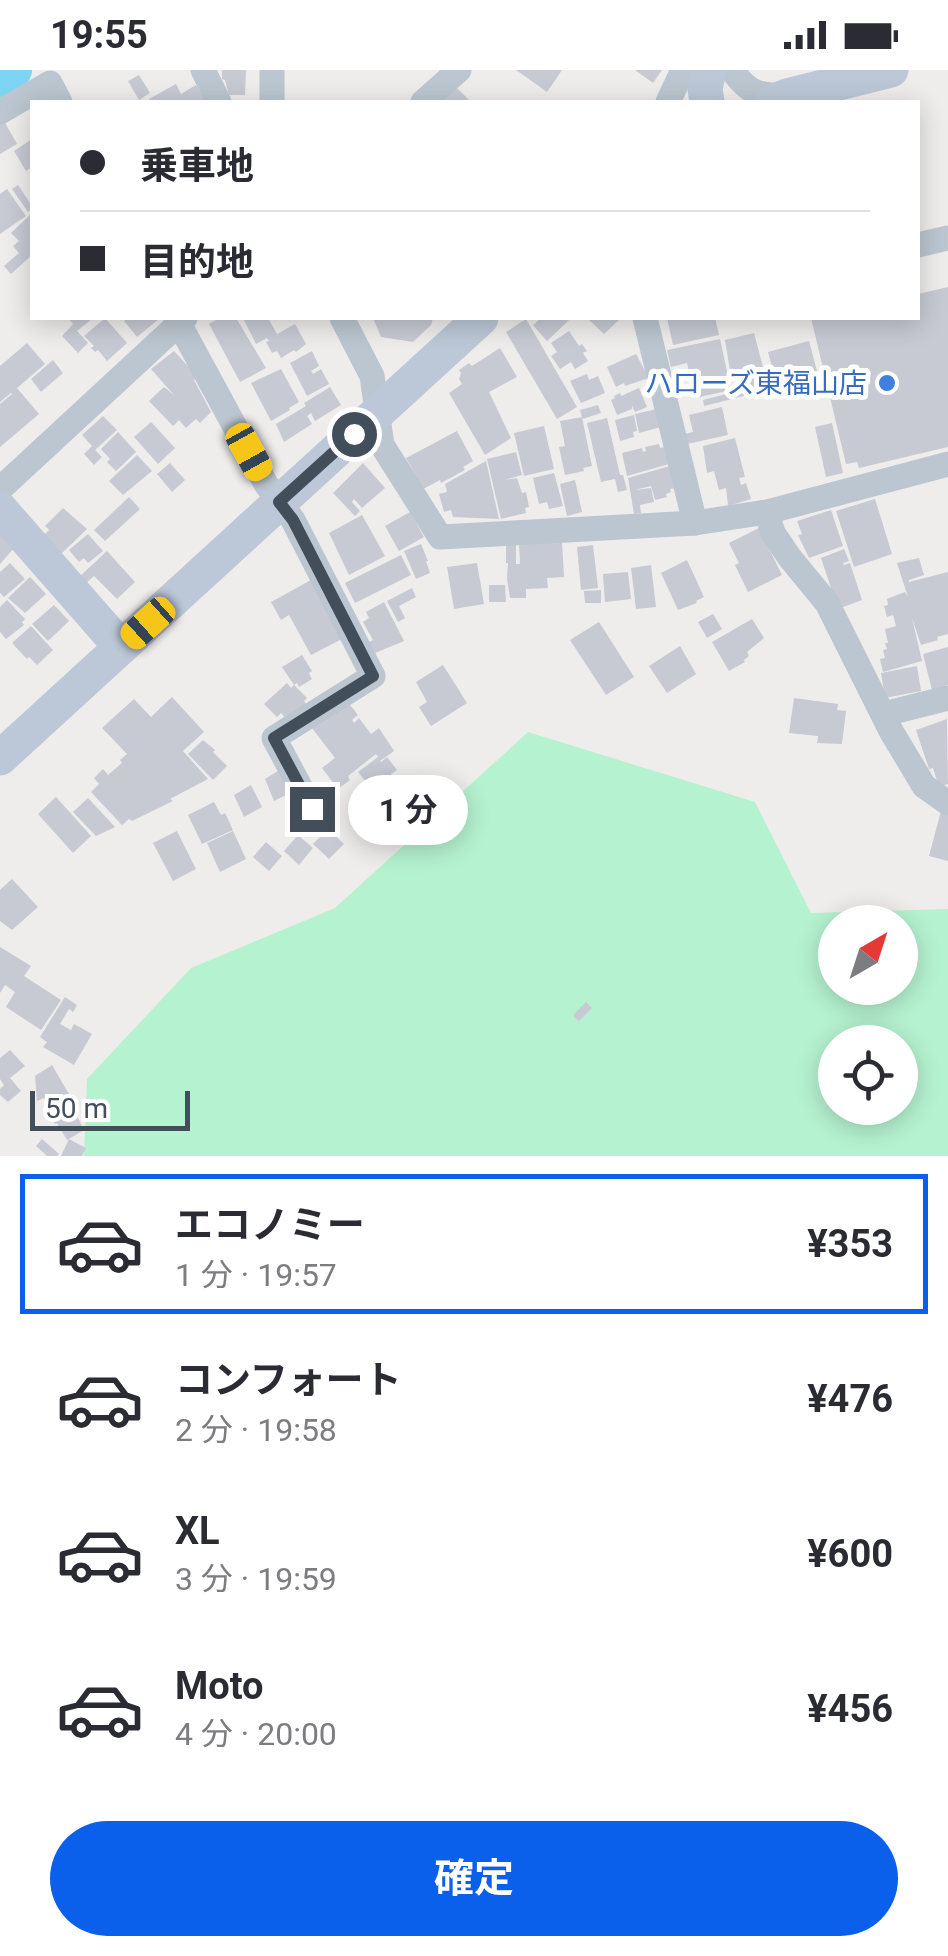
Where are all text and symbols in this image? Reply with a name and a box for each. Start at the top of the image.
text: 19:55 [50,13,148,57]
text: 乗車地 [140,144,254,188]
text: 目的地 [140,240,254,284]
place label: ハローズ東福山店 [644,367,867,400]
marker: ハローズ東福山店 [876,372,898,394]
route start [332,412,377,457]
car [221,418,277,486]
car [116,592,180,654]
callout: 1 分 [347,774,467,844]
route end [290,787,335,832]
text: 1 分 [379,791,437,829]
north arrow [818,905,918,1005]
map controls [818,905,918,1125]
button: locate [818,1025,918,1125]
scale bar [30,1086,190,1130]
text: 50 m [45,1092,108,1125]
icon: car [55,1199,145,1289]
text: エコノミー [175,1203,365,1247]
text: ¥353 [807,1222,893,1266]
text: 1 分 · 19:57 [175,1256,337,1294]
icon: car [55,1354,145,1444]
text: コンフォート [175,1358,402,1402]
text: ¥476 [807,1377,893,1421]
text: 2 分 · 19:58 [175,1411,337,1449]
icon: car [55,1509,145,1599]
text: XL [175,1509,220,1553]
text: ¥600 [807,1532,893,1576]
text: 3 分 · 19:59 [175,1560,337,1598]
icon: car [55,1664,145,1754]
text: Moto [175,1664,264,1708]
text: ¥456 [807,1687,893,1731]
text: 4 分 · 20:00 [175,1715,337,1753]
button: 確定 [50,1821,898,1936]

